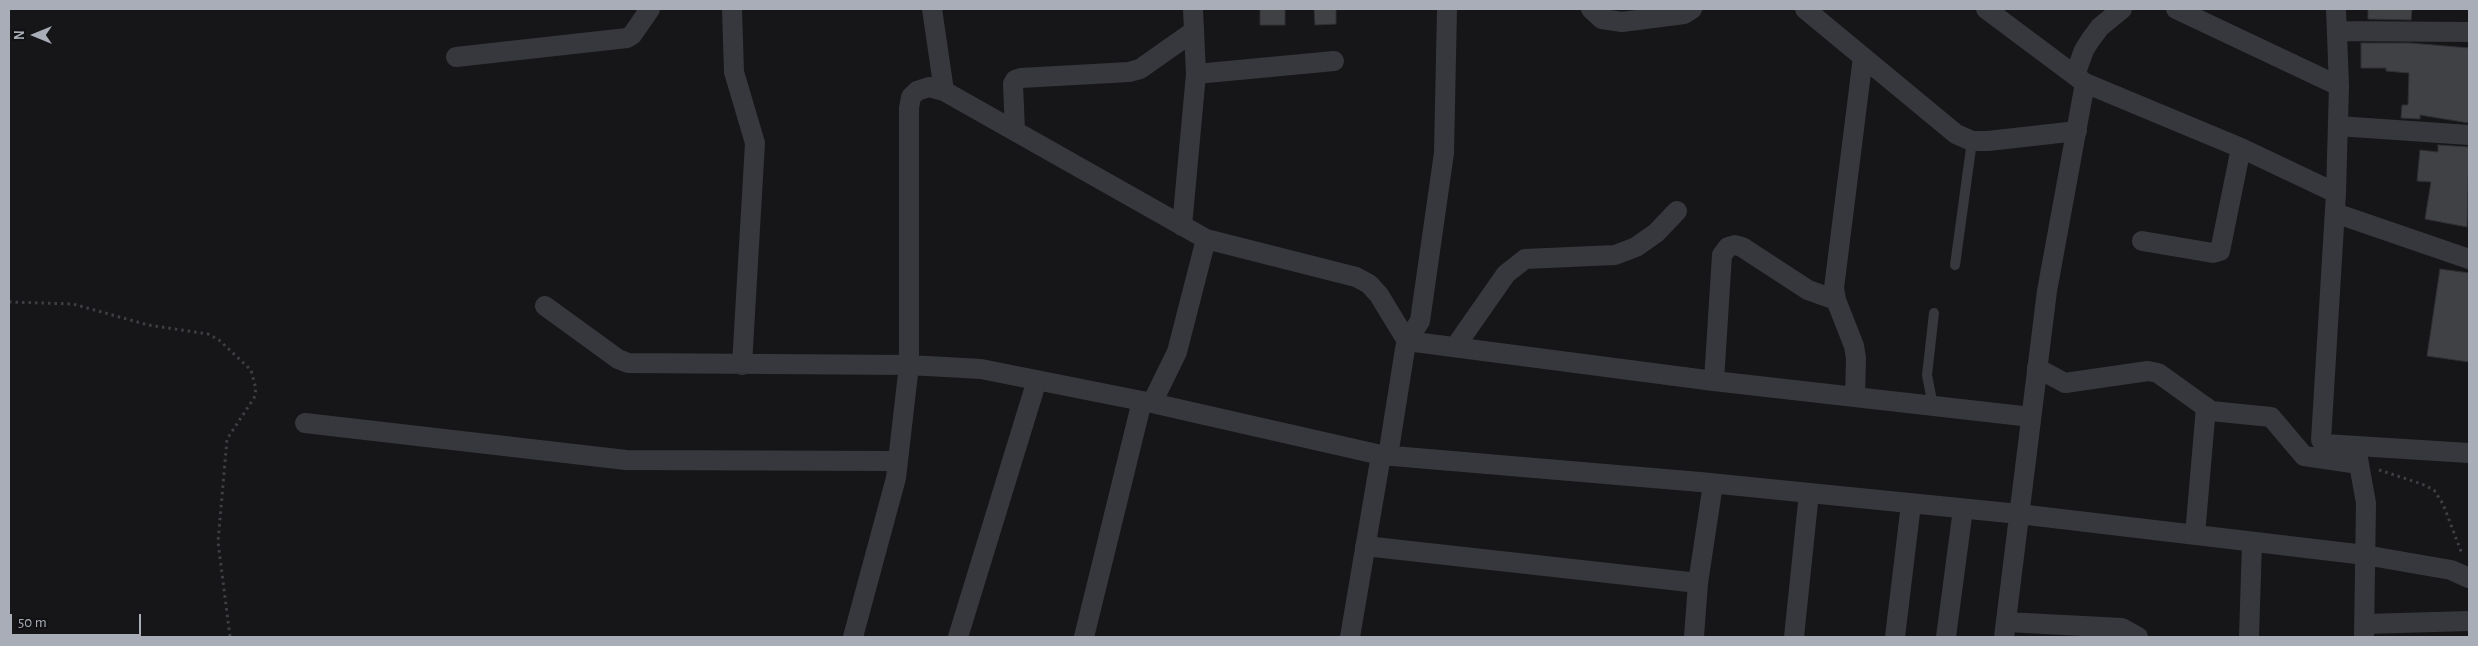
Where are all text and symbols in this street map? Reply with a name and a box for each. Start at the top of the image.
north arrow [10,10,60,60]
text: N [13,30,27,40]
scale bar [12,604,144,636]
text: 50 m [18,615,47,630]

